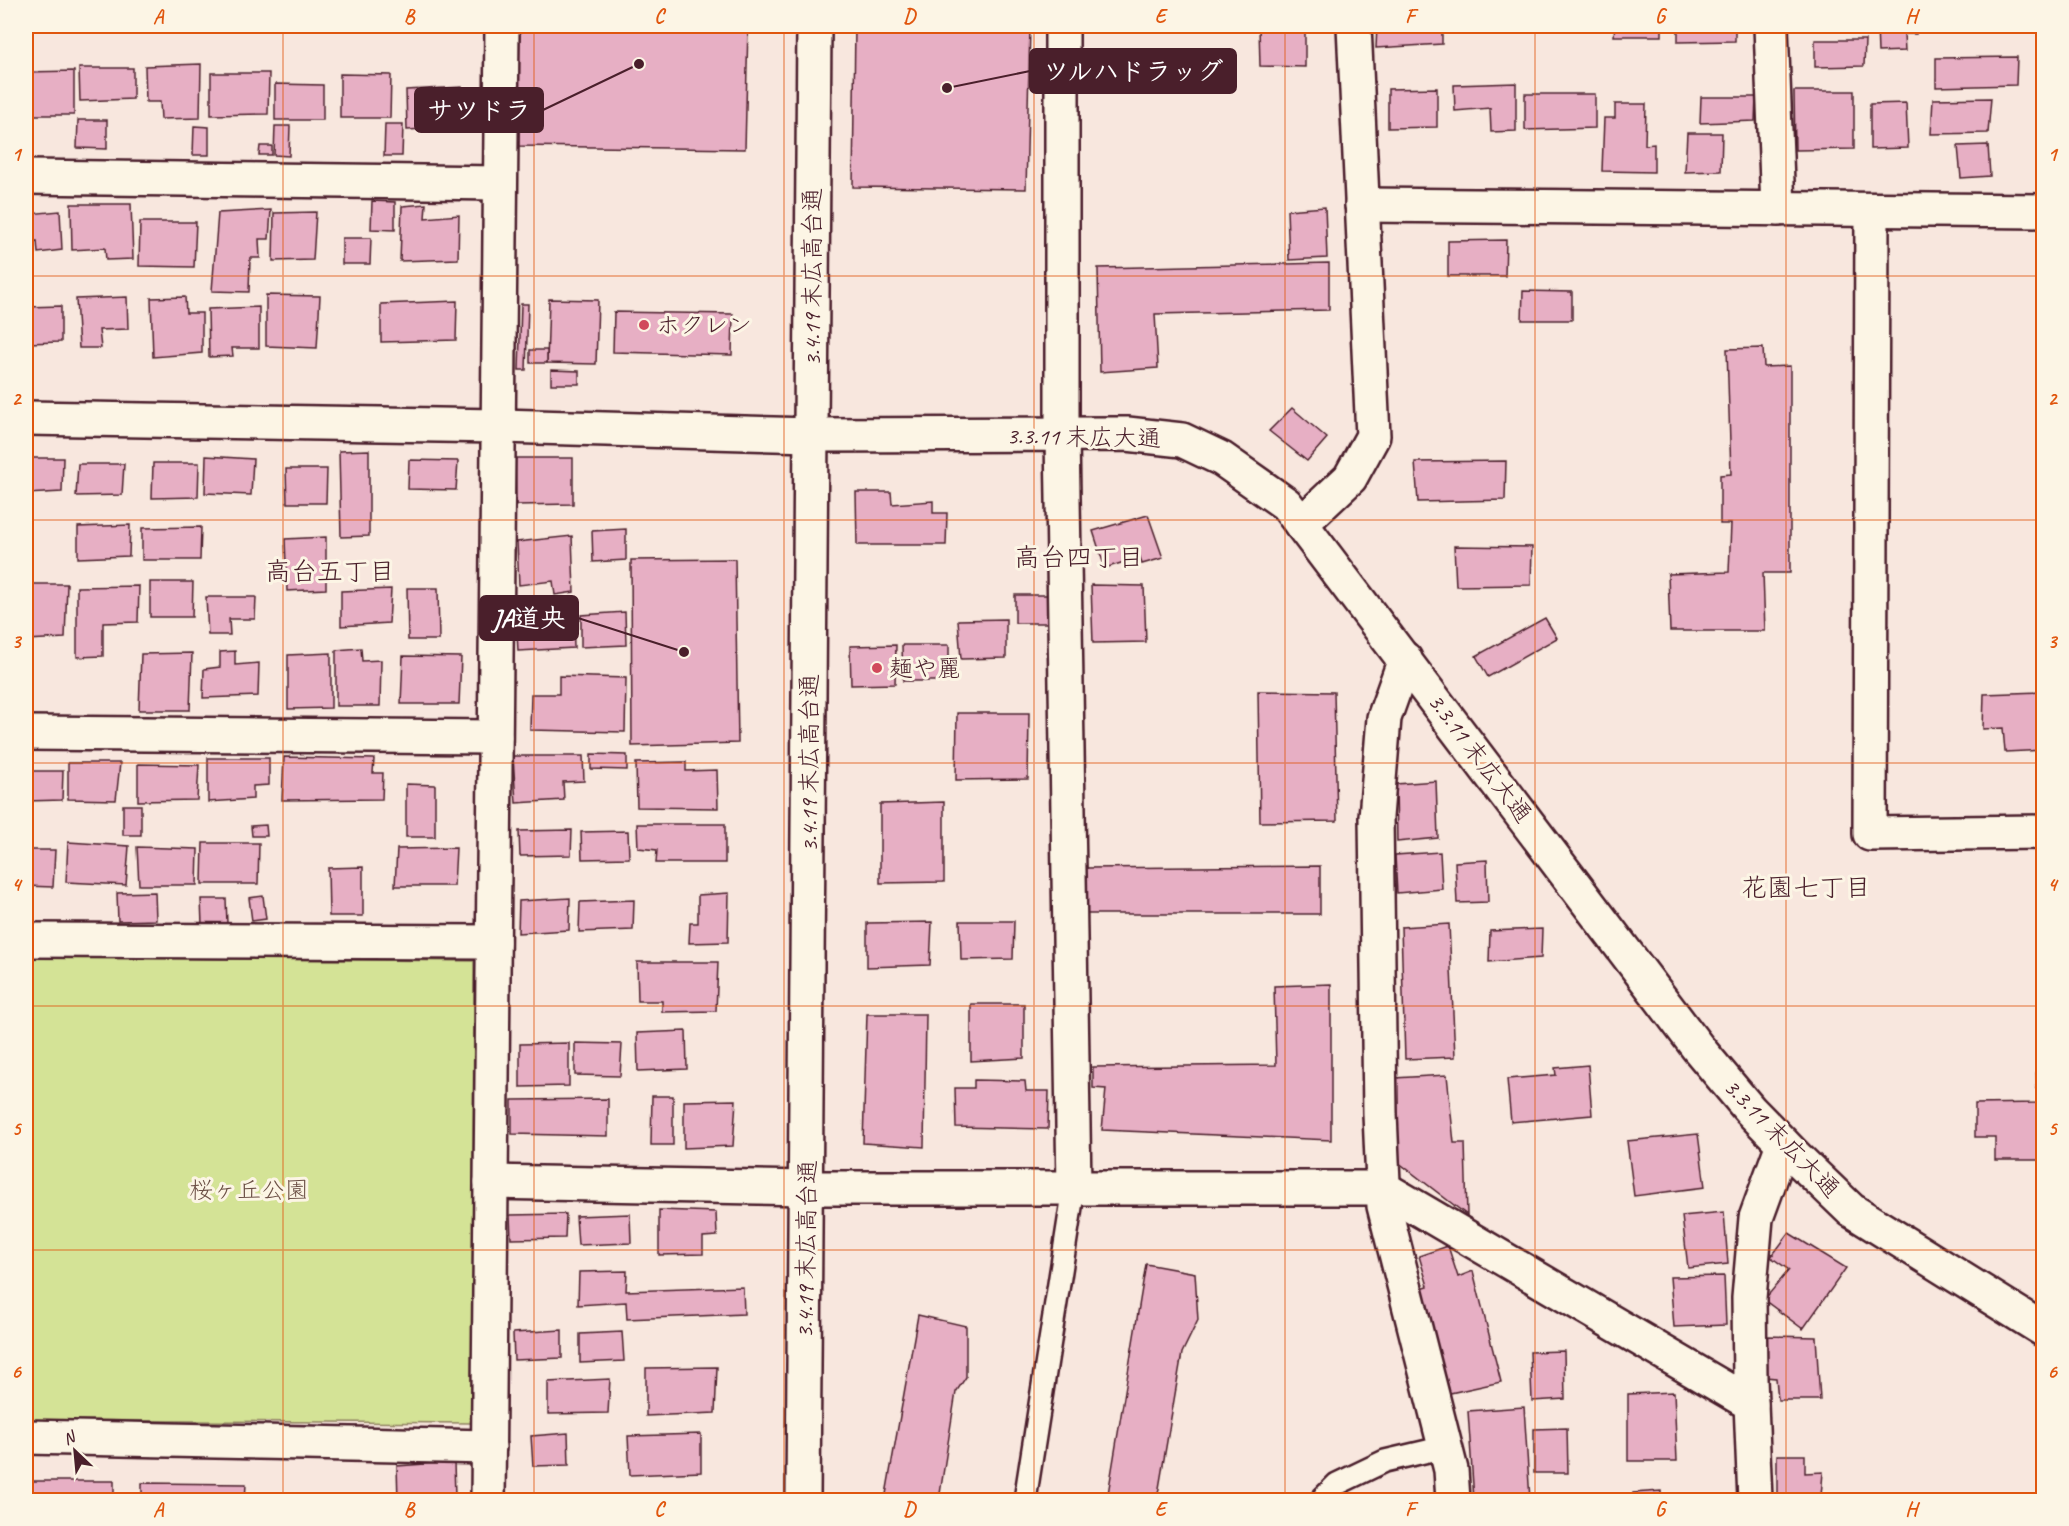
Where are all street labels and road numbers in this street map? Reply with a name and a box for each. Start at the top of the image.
street label: 3.4.19 末広高台通 [797,188,827,366]
street label: 3.3.11 末広大通 [1006,421,1162,453]
street label: 3.4.19 末広高台通 [794,674,824,852]
street label: 3.3.11 末広大通 [1422,687,1538,829]
street label: 3.3.11 末広大通 [1718,1072,1846,1204]
street label: 3.4.19 末広高台通 [789,1159,823,1339]

